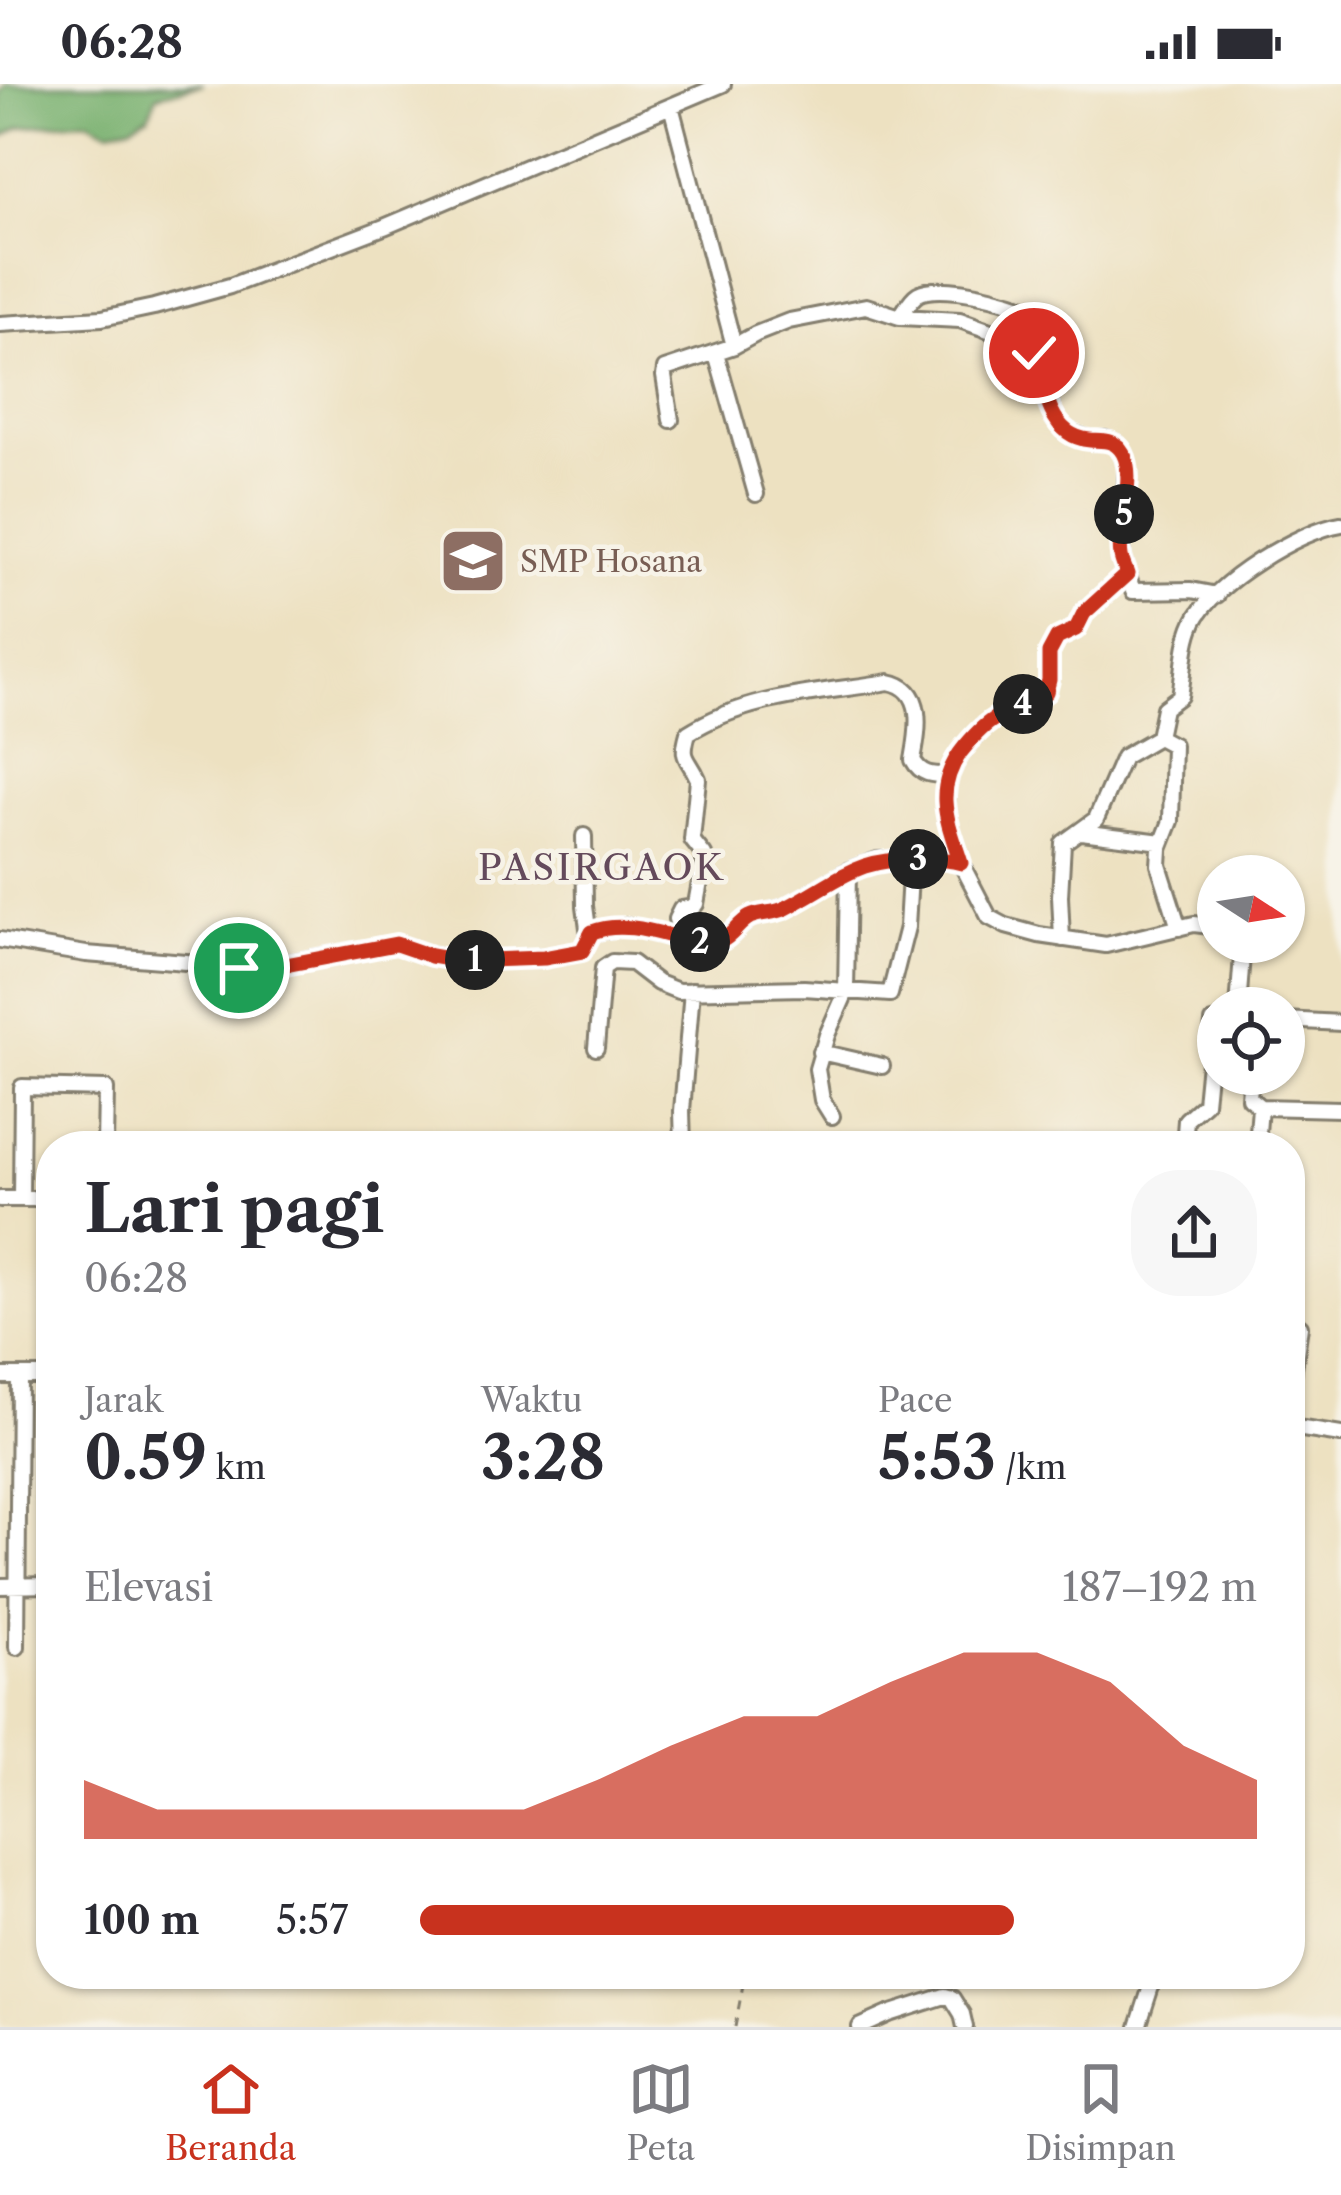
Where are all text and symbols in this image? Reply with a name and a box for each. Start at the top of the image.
text: 06:28 [60,14,183,70]
pin [983,302,1085,404]
icon: check [1001,320,1067,386]
pin: 5 [1094,484,1154,544]
text: 5 [1115,493,1133,534]
school or university icon: SMP Hosana [438,526,508,596]
place label: SMP Hosana [520,543,702,580]
pin: 4 [993,674,1053,734]
text: 4 [1013,683,1033,724]
pin: 3 [888,829,948,889]
text: 3 [909,838,927,879]
district label: PASIRGAOK [478,845,726,889]
north arrow [1197,855,1305,963]
map controls [1197,855,1305,1095]
pin: 2 [670,912,730,972]
pin [188,917,290,1019]
text: 2 [690,921,710,962]
pin: 1 [445,930,505,990]
icon: arrive [206,935,272,1001]
text: 1 [468,939,482,980]
button: locate [1197,987,1305,1095]
text: Lari pagi [84,1168,384,1249]
button: share [1131,1170,1257,1296]
text: 06:28 [84,1254,188,1302]
text: Jarak [84,1380,163,1421]
text: Waktu [481,1380,582,1421]
text: Pace [878,1380,953,1421]
text: 0.59 [84,1421,207,1495]
text: 3:28 [481,1421,605,1495]
text: 5:53 [878,1421,996,1495]
text: km [207,1447,266,1488]
text: /km [996,1447,1066,1488]
text: Elevasi [84,1563,213,1611]
text: 187–192 m [1062,1563,1257,1611]
text: 100 m [84,1896,200,1944]
text: 5:57 [276,1896,349,1944]
tab: Beranda [165,2056,296,2169]
tab: Peta [626,2056,695,2169]
tab: Disimpan [1025,2056,1176,2169]

